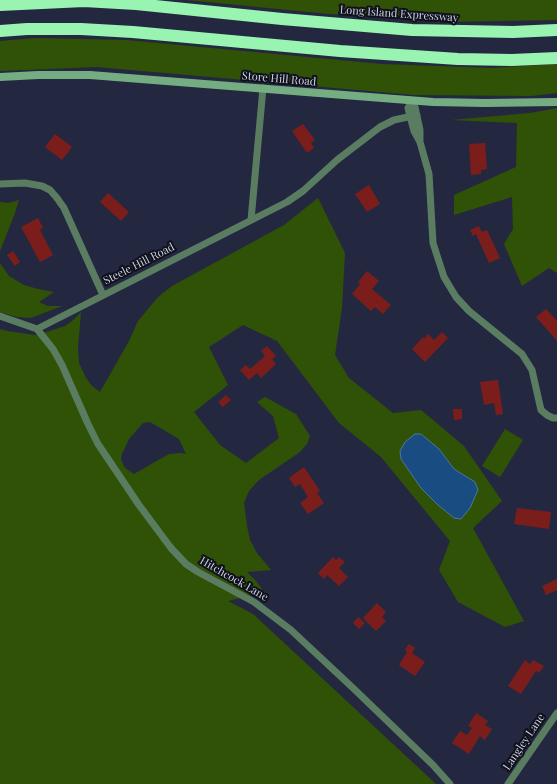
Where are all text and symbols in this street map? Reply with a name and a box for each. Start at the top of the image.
street label: Long Island Expressway [339,3,459,25]
street label: Store Hill Road [241,69,317,89]
street label: Steele Hill Road [101,240,177,288]
street label: Hitchcock Lane [197,554,271,604]
street label: Langley Lane [500,711,548,773]

